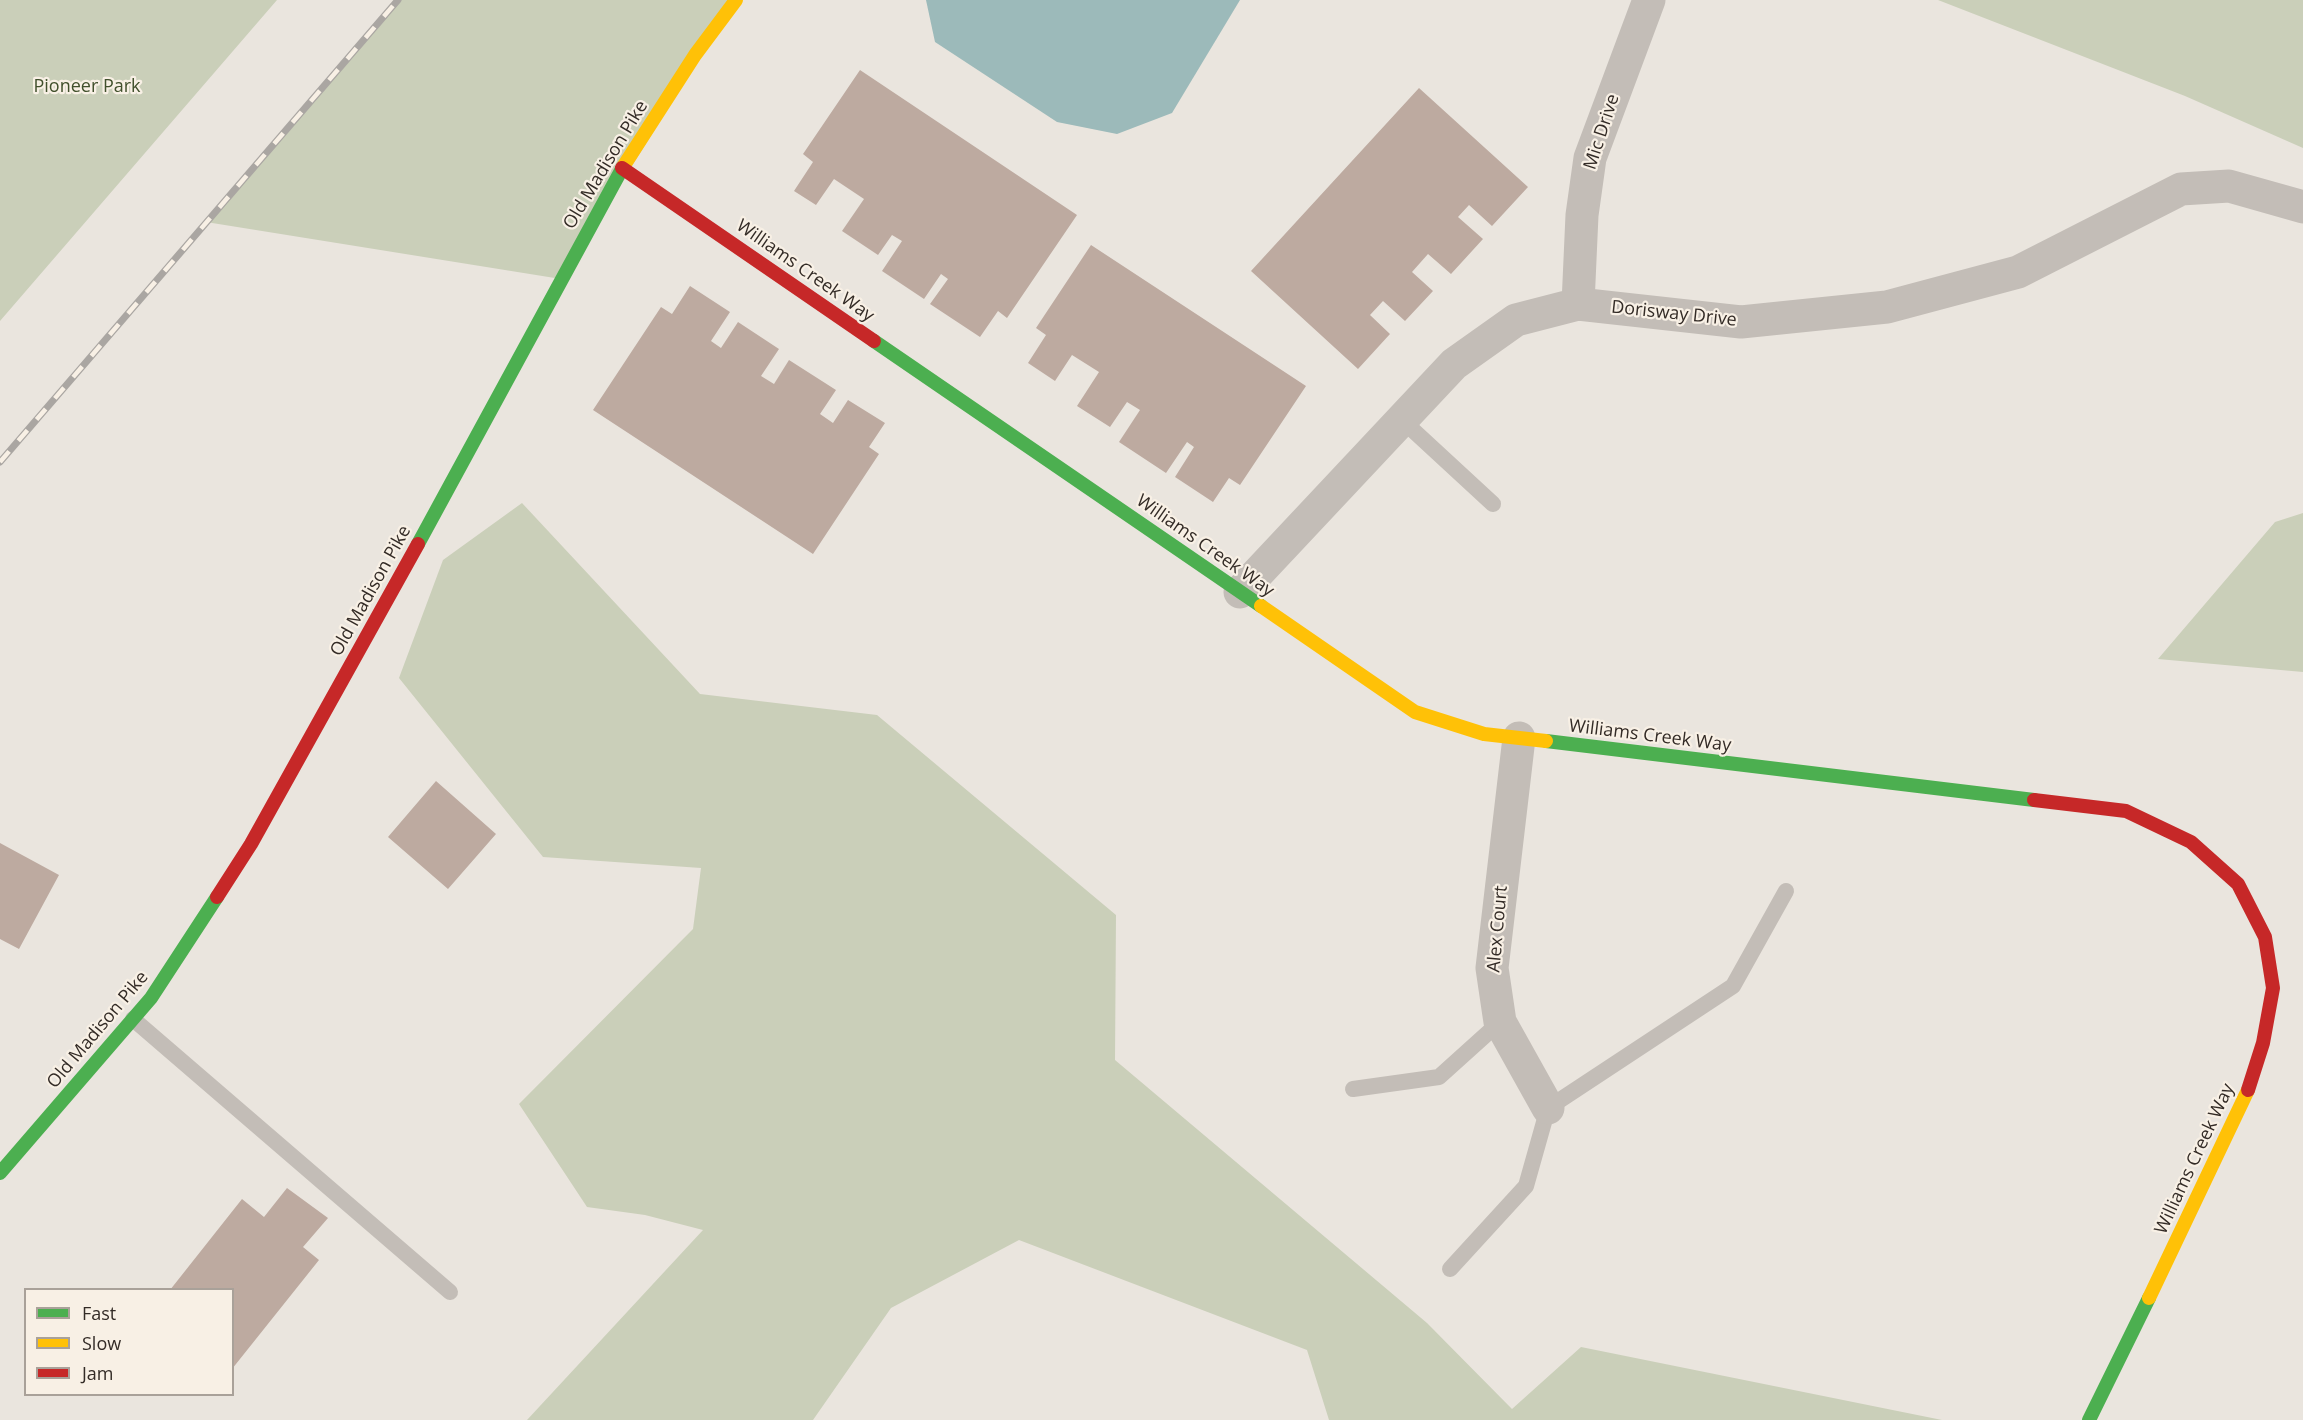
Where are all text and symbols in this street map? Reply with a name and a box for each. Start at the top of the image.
park label: Pioneer Park [33,76,141,98]
street label: Mic Drive [1580,92,1624,172]
street label: Old Madison Pike [559,97,653,233]
street label: Williams Creek Way [732,215,878,327]
street label: Dorisway Drive [1610,297,1738,331]
street label: Williams Creek Way [1132,490,1278,602]
street label: Old Madison Pike [326,522,416,660]
street label: Williams Creek Way [1568,715,1732,757]
street label: Alex Court [1483,885,1513,973]
street label: Old Madison Pike [43,967,153,1093]
street label: Williams Creek Way [2151,1080,2239,1238]
legend [24,1288,234,1396]
text: Fast [82,1301,116,1325]
text: Slow [82,1331,121,1355]
text: Jam [82,1361,114,1385]

